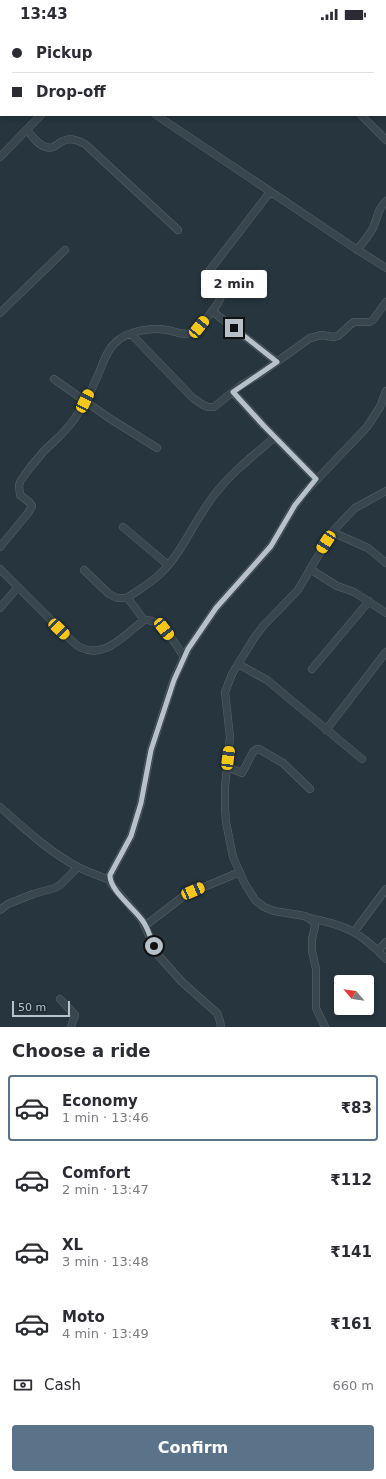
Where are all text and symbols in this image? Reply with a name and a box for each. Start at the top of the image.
text: 13:43 [20,5,68,23]
text: Pickup [36,44,92,62]
text: Drop-off [36,83,106,101]
callout: 2 min [201,270,267,298]
text: 2 min [214,276,254,291]
car [187,314,211,340]
route end [225,319,243,337]
car [74,388,96,414]
car [314,529,338,555]
car [46,616,72,642]
car [152,616,176,642]
car [221,745,235,771]
car [180,881,206,901]
route start [145,937,163,955]
north arrow [334,975,374,1015]
map controls [334,975,374,1015]
scale bar [12,999,70,1018]
text: 50 m [18,1001,46,1014]
text: Choose a ride [12,1040,151,1061]
icon: car [14,1090,50,1126]
text: Economy [62,1092,138,1110]
text: ₹83 [341,1099,372,1117]
text: 1 min · 13:46 [62,1110,149,1125]
icon: car [14,1162,50,1198]
text: Comfort [62,1164,130,1182]
text: ₹112 [330,1171,372,1189]
text: 2 min · 13:47 [62,1182,149,1197]
icon: car [14,1234,50,1270]
text: XL [62,1236,83,1254]
text: ₹141 [330,1243,372,1261]
text: 3 min · 13:48 [62,1254,149,1269]
icon: car [14,1306,50,1342]
text: Moto [62,1308,105,1326]
text: ₹161 [330,1315,372,1333]
text: 4 min · 13:49 [62,1326,149,1341]
icon: cash [12,1374,34,1396]
text: Cash [44,1376,81,1394]
text: 660 m [332,1378,374,1393]
button: Confirm [12,1425,374,1471]

